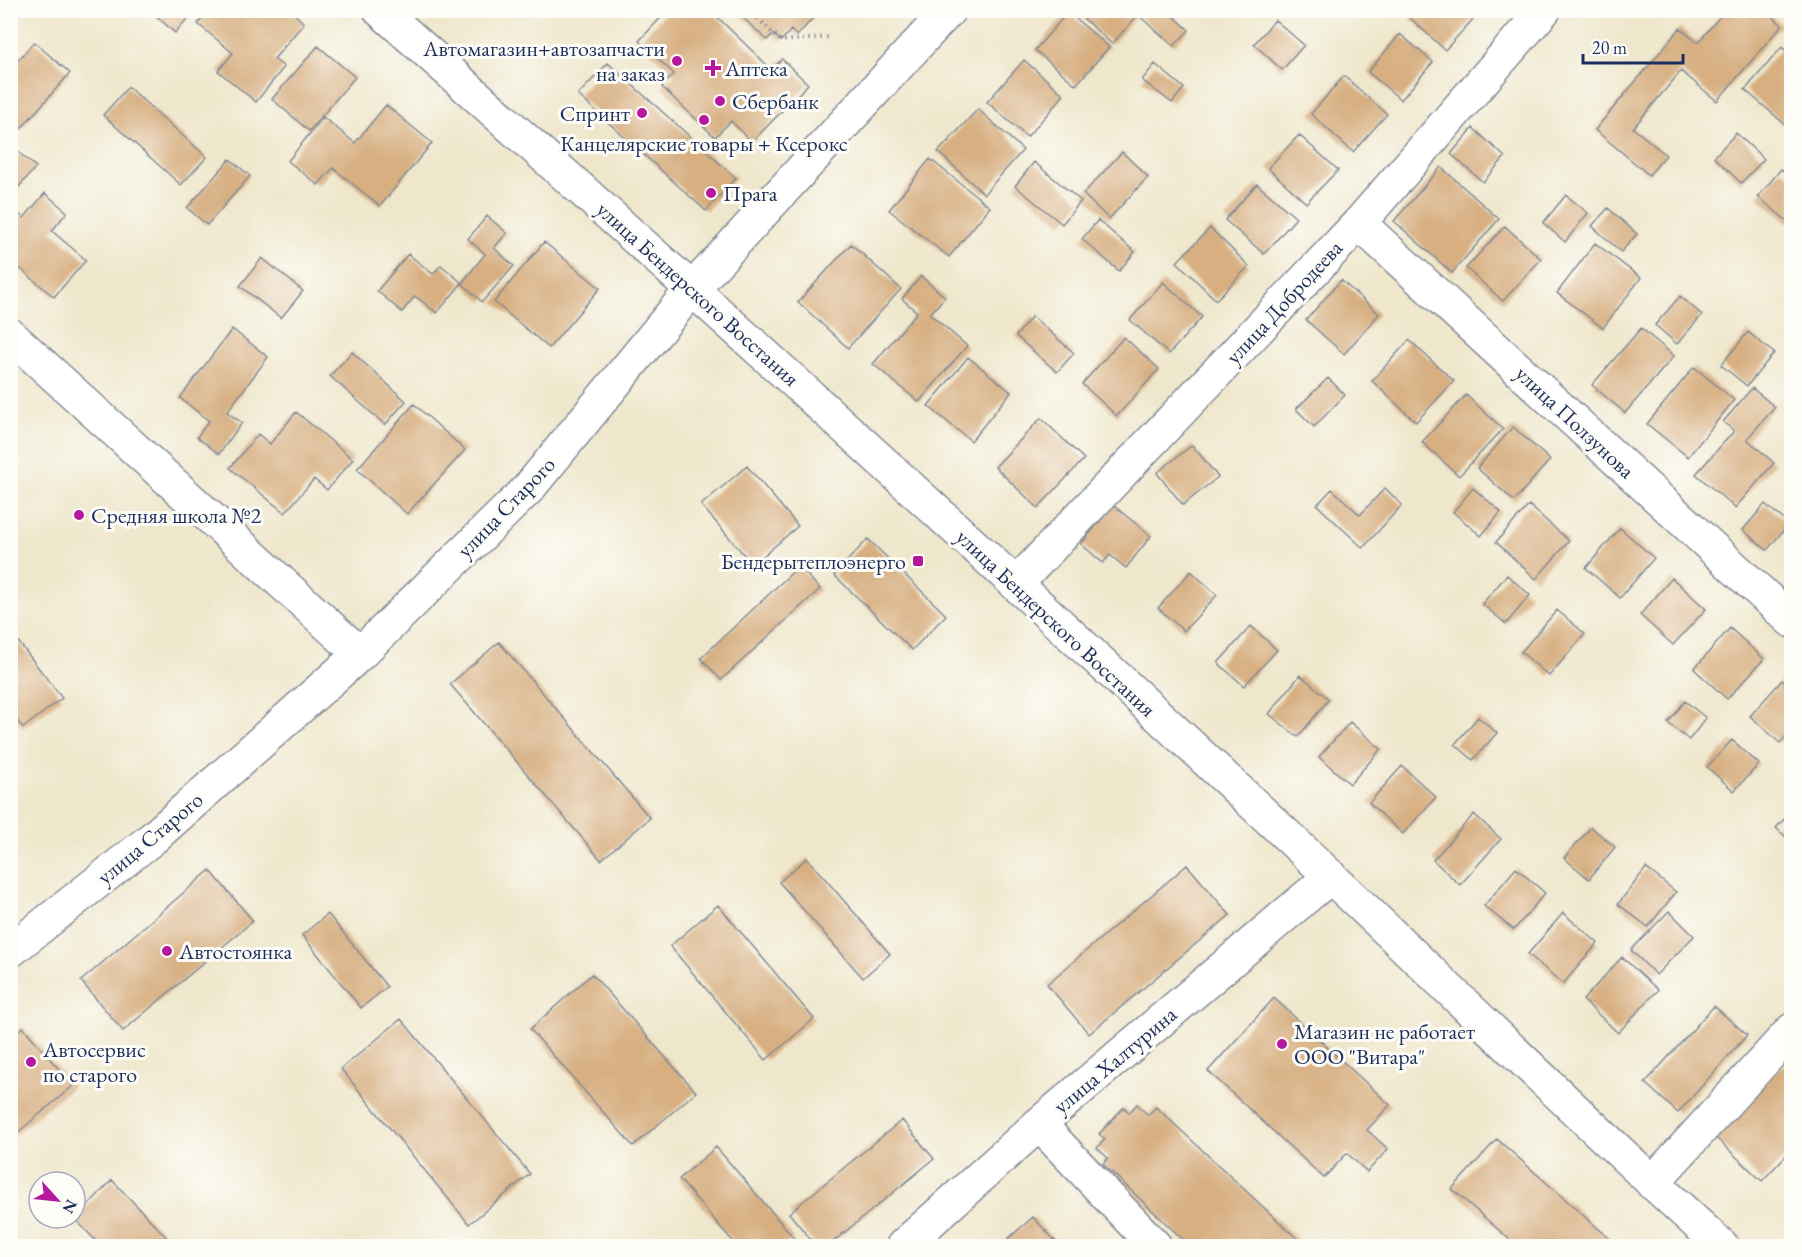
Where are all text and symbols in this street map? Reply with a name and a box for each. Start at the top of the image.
scale bar [1583,27,1684,65]
place label: Автомагазин+автозапчасти на заказ [422,34,665,88]
text: 20 m [1592,36,1627,59]
marker: Автомагазин+автозапчасти на заказ [670,54,684,68]
place label: Аптека [724,54,788,83]
marker: Аптека [706,61,720,75]
place label: Сбербанк [732,87,819,116]
marker: Сбербанк [713,94,727,108]
place label: Спринт [560,99,630,128]
marker: Спринт [635,106,649,120]
marker: Канцелярские товары + Ксерокс [697,113,711,127]
place label: Канцелярские товары + Ксерокс [560,129,848,158]
place label: Прага [723,179,778,208]
marker: Прага [704,186,718,200]
street label: улица Бендерского Восстания [590,195,806,393]
street label: улица Добродеева [1219,234,1349,370]
street label: улица Ползунова [1509,359,1641,485]
street label: улица Старого [450,450,562,564]
place label: Средняя школа №2 [91,501,262,530]
marker: Средняя школа №2 [72,508,86,522]
street label: улица Бендерского Восстания [950,523,1162,724]
place label: Бендерытеплоэнерго [721,547,906,576]
marker: Бендерытеплоэнерго [911,554,925,568]
street label: улица Старого [91,785,209,891]
place label: Автостоянка [178,937,292,966]
marker: Автостоянка [160,944,174,958]
street label: улица Халтурина [1047,1000,1183,1120]
place label: Магазин не работает ООО "Витара" [1294,1017,1475,1071]
place label: Автосервис по старого [42,1035,146,1089]
marker: Магазин не работает ООО "Витара" [1275,1037,1289,1051]
marker: Автосервис по старого [24,1055,38,1069]
north arrow [27,1170,87,1230]
text: N [58,1196,82,1217]

